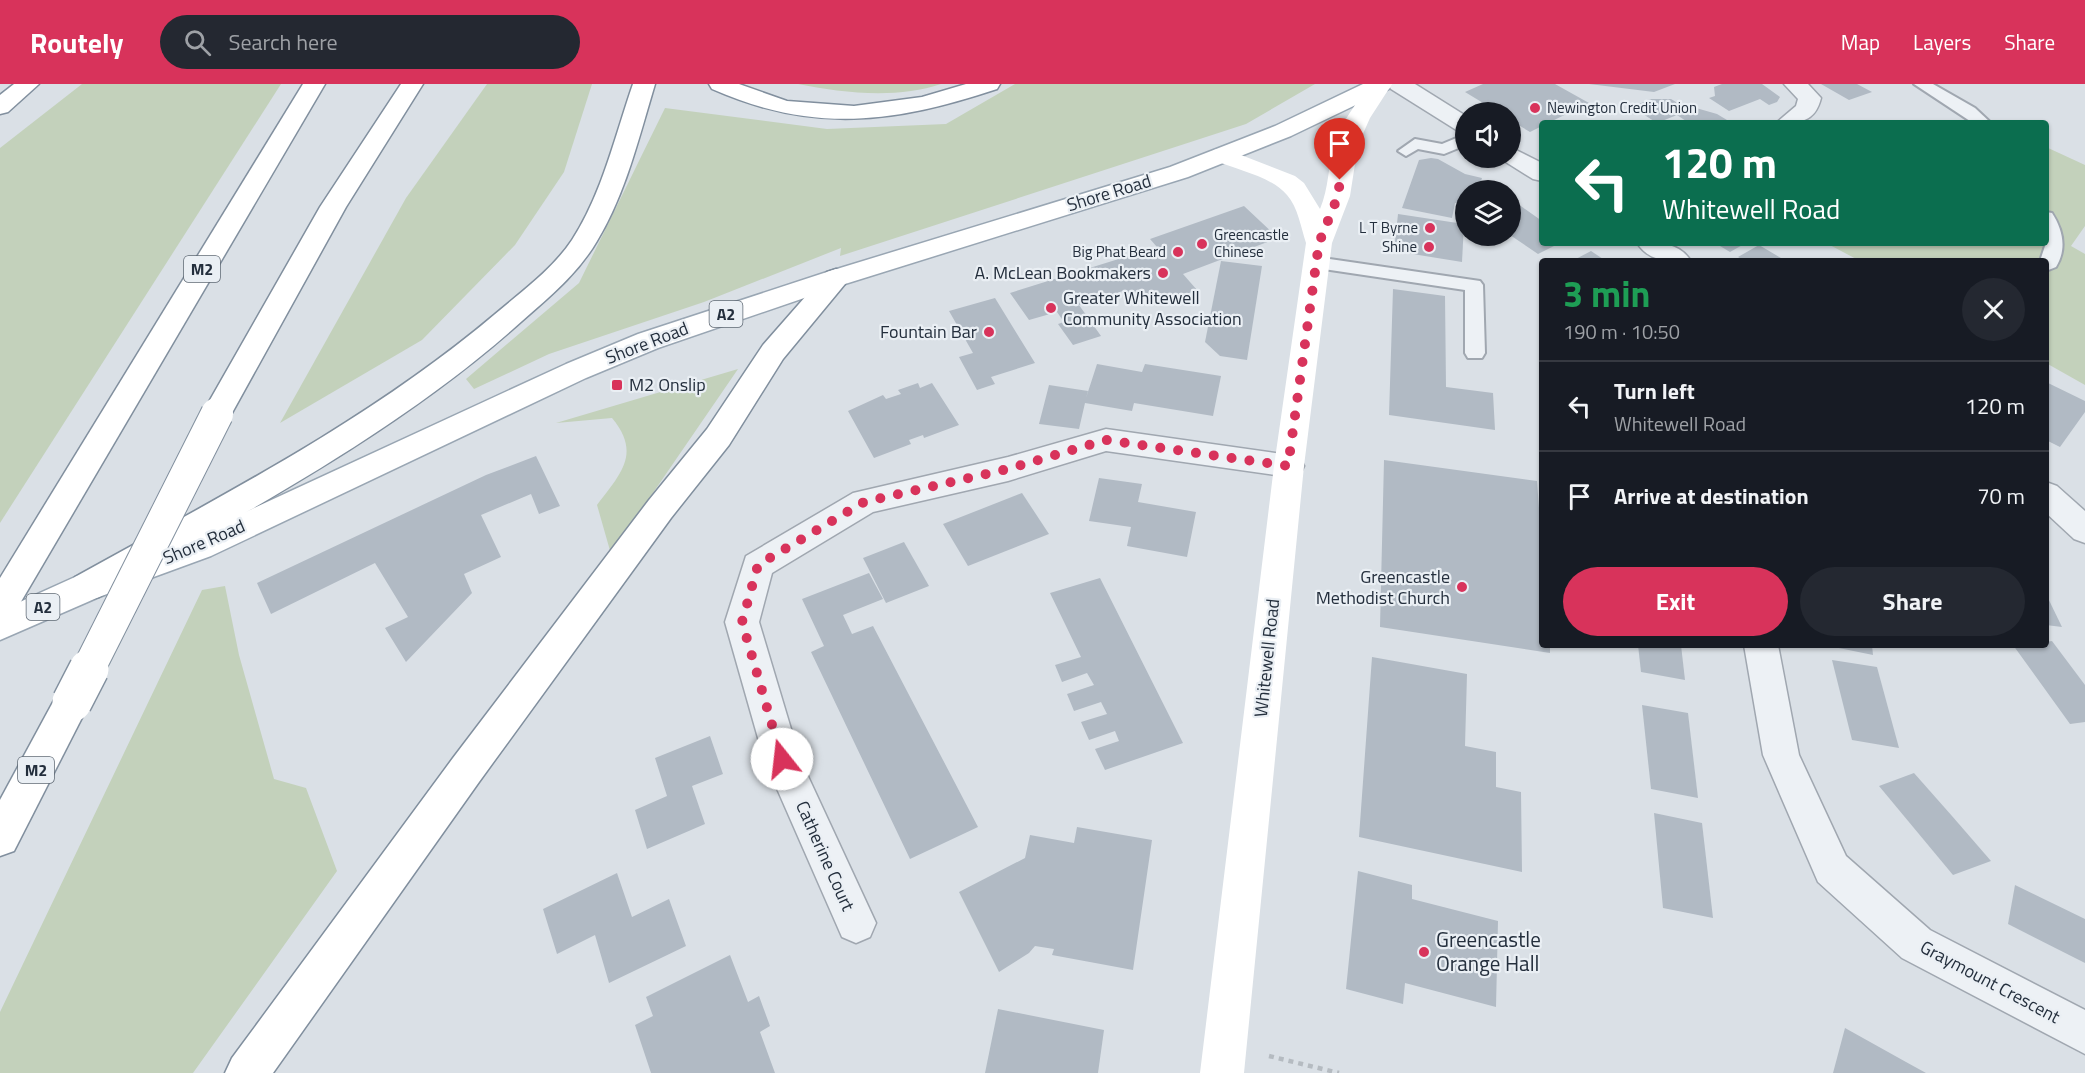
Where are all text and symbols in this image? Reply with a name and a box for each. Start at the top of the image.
search box [160,15,580,69]
text: Routely [30,21,124,64]
text: Search here [229,25,338,59]
icon: search [181,26,214,59]
text: Map [1841,26,1880,58]
text: Layers [1913,26,1971,58]
text: Share [2004,26,2055,58]
place label: Newington Credit Union [1547,96,1697,119]
marker: Newington Credit Union [1528,101,1542,115]
map controls [1455,102,1521,246]
button: sound [1455,102,1521,168]
pin [1314,118,1365,180]
icon: arrive [1323,127,1356,160]
text: 120 m [1662,130,1777,194]
icon: left [1563,144,1641,222]
street label: Shore Road [1063,167,1154,218]
button: layers [1455,180,1521,246]
text: Whitewell Road [1662,188,1840,229]
place label: L T Byrne [1359,216,1418,239]
marker: L T Byrne [1423,221,1437,235]
place label: Greencastle Chinese [1214,223,1289,263]
place label: Shine [1382,235,1417,258]
marker: Greencastle Chinese [1195,237,1209,251]
place label: Big Phat Beard [1072,240,1166,263]
marker: Shine [1422,240,1436,254]
marker: Big Phat Beard [1171,245,1185,259]
road number: M2 [184,256,220,282]
place label: A. McLean Bookmakers [974,259,1151,286]
marker: A. McLean Bookmakers [1156,266,1170,280]
text: 3 min [1563,266,1650,321]
button: close [1962,278,2025,341]
place label: Greater Whitewell Community Association [1063,284,1242,332]
road number: A2 [710,301,742,327]
marker: Greater Whitewell Community Association [1044,301,1058,315]
street label: Shore Road [601,314,692,371]
text: 190 m · 10:50 [1563,316,1680,347]
place label: Fountain Bar [880,318,977,345]
marker: Fountain Bar [982,325,996,339]
place label: M2 Onslip [629,371,706,398]
text: Turn left [1614,374,1695,408]
marker: M2 Onslip [610,378,624,392]
text: 120 m [1965,389,2025,423]
icon: left [1563,390,1596,423]
text: Whitewell Road [1614,408,1746,439]
text: Arrive at destination [1614,479,1809,513]
text: 70 m [1977,479,2025,513]
icon: arrive [1563,480,1596,513]
street label: Shore Road [158,512,249,571]
place label: Greencastle Methodist Church [1316,563,1450,611]
button: Exit [1563,567,1788,636]
button: Share [1800,567,2025,636]
marker: Greencastle Methodist Church [1455,580,1469,594]
road number: A2 [26,594,60,620]
street label: Whitewell Road [1247,597,1286,718]
position arrow [750,727,814,791]
road number: M2 [18,757,54,783]
street label: Catherine Court [789,796,862,916]
place label: Greencastle Orange Hall [1436,923,1541,979]
street label: Graymount Crescent [1915,933,2066,1030]
marker: Greencastle Orange Hall [1417,945,1431,959]

